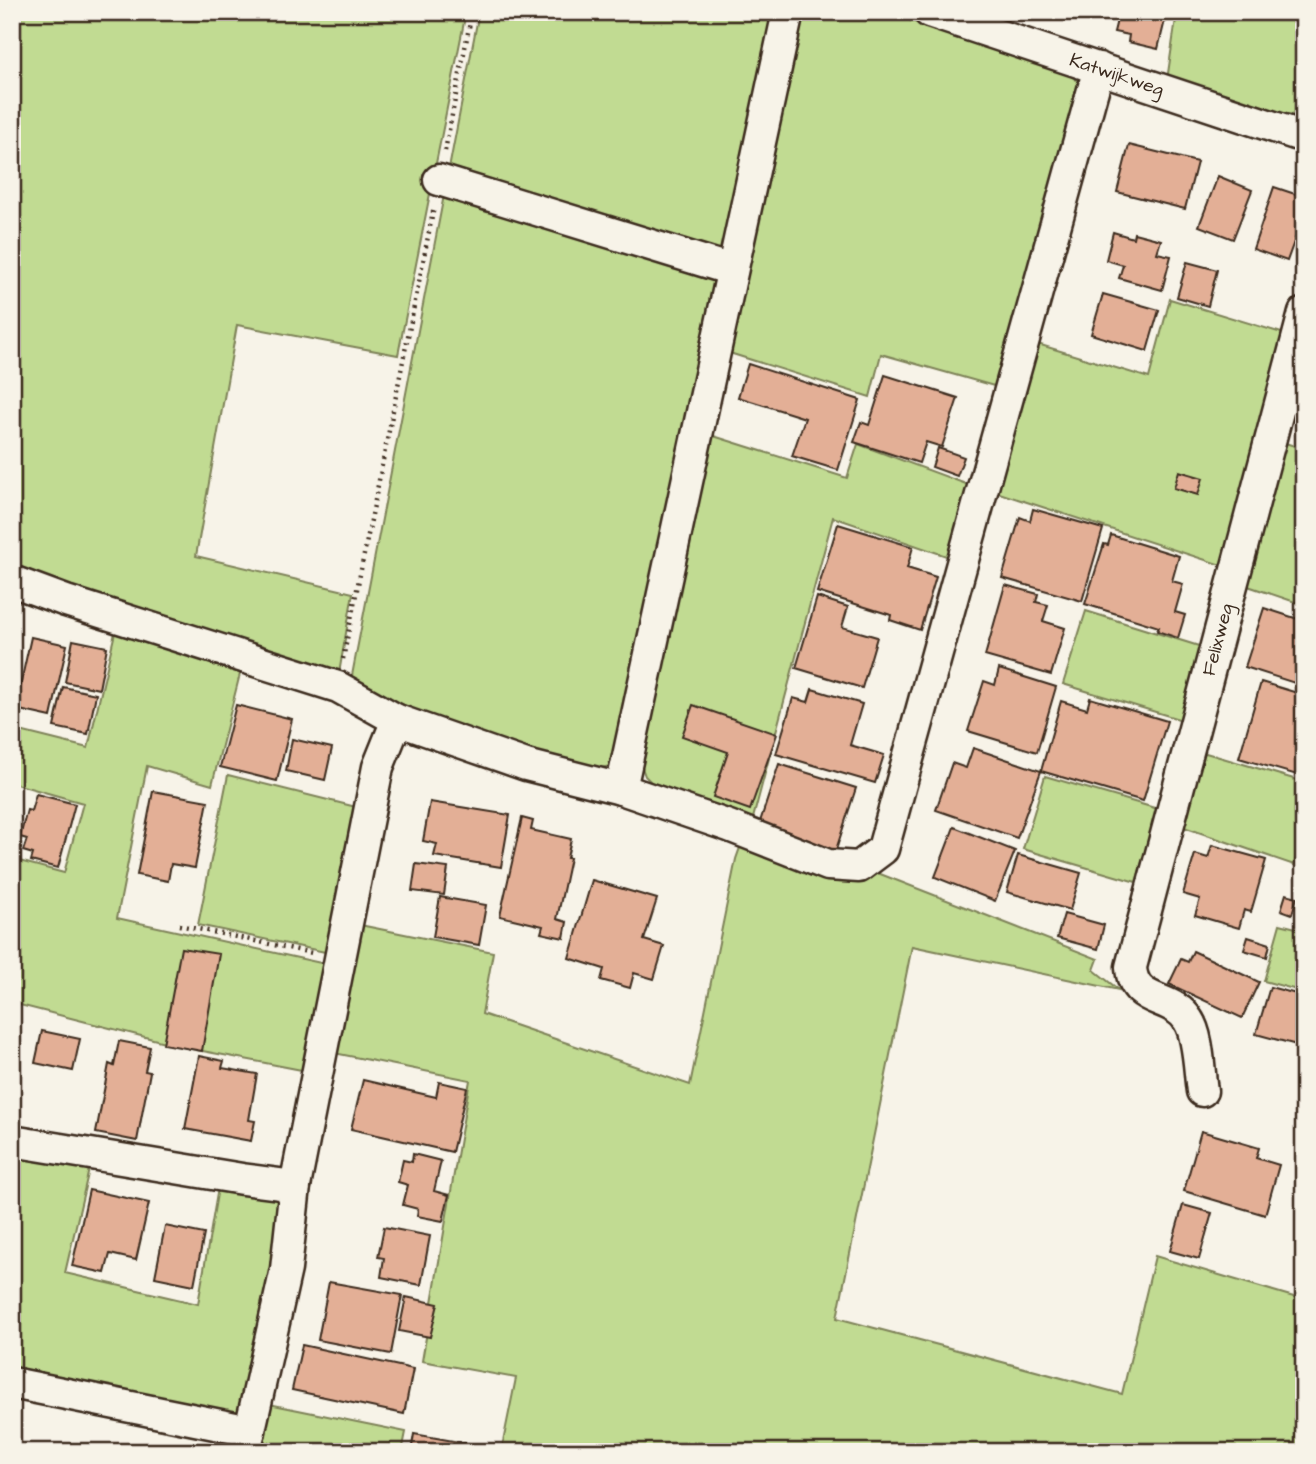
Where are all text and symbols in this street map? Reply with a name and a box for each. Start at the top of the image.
street label: Katwijkweg [1066,46,1168,104]
street label: Felixweg [1195,600,1241,679]

